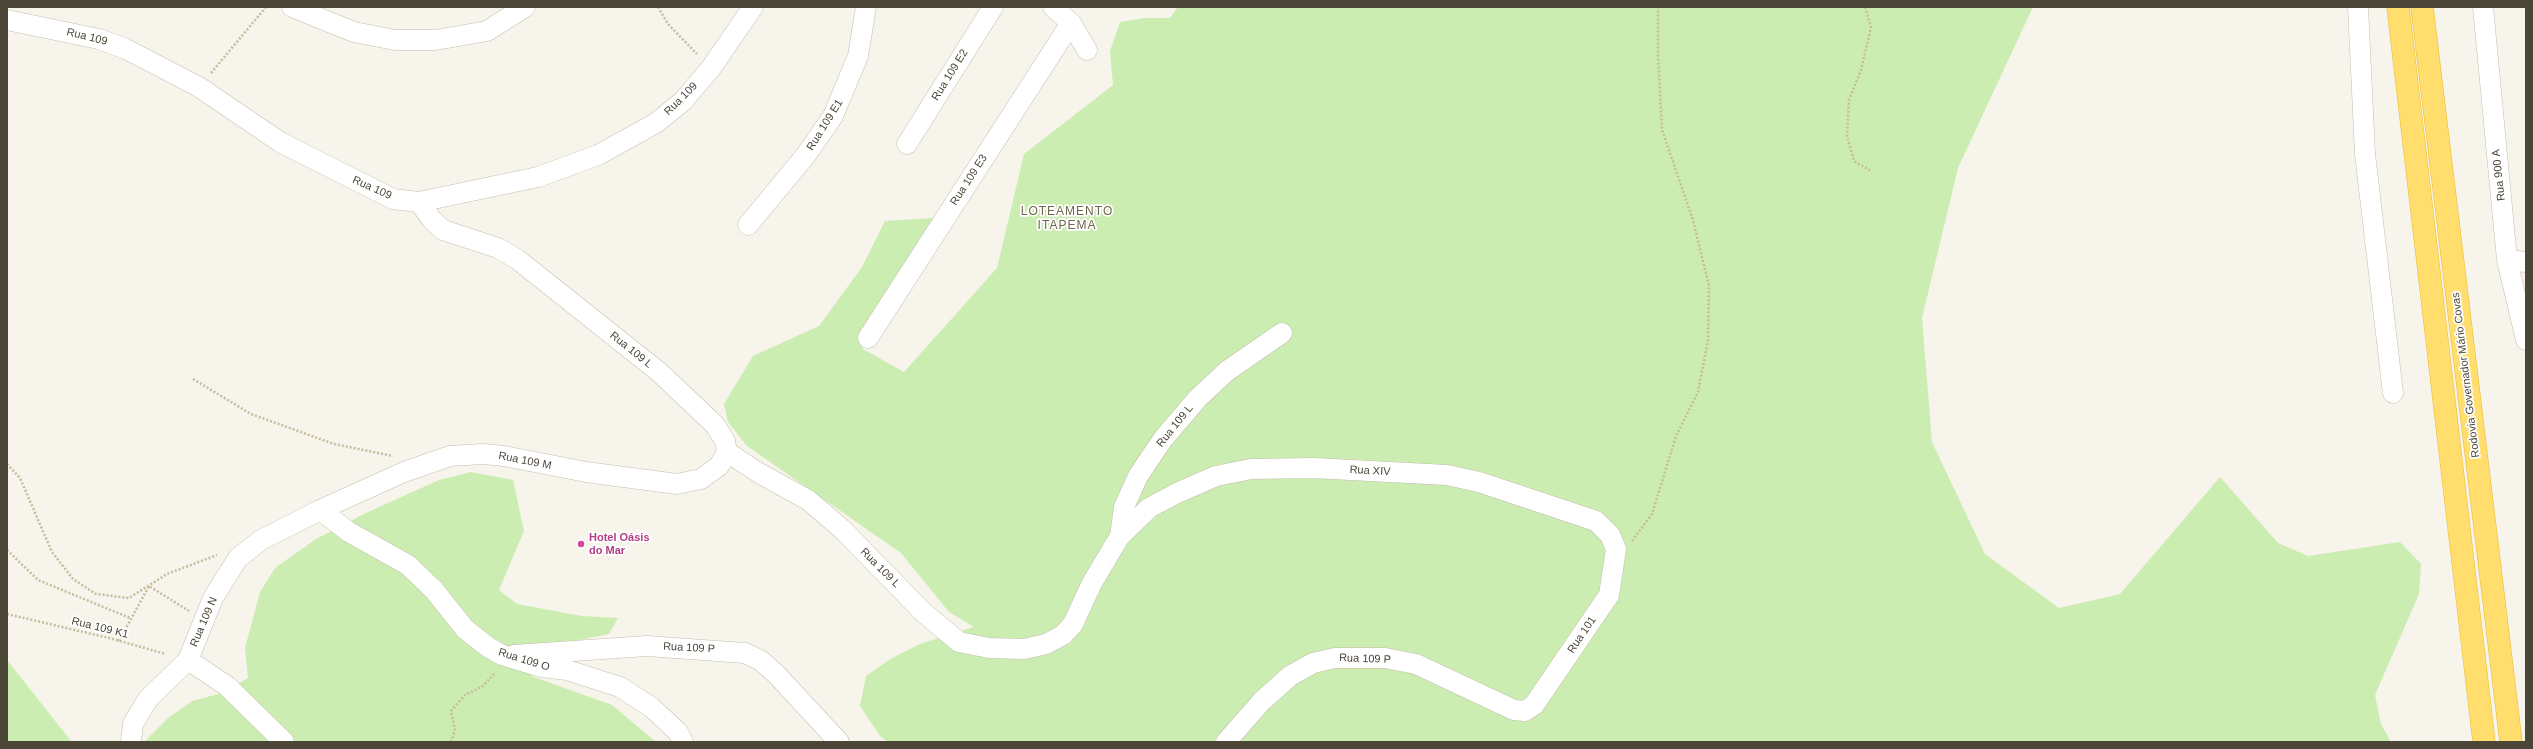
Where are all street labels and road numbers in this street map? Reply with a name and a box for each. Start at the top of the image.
street label: Rua 109 [65,26,109,48]
street label: Rua 109 E2 [929,47,971,103]
street label: Rua 109 [662,80,700,118]
street label: Rua 109 E1 [804,97,846,153]
street label: Rua 900 A [2490,148,2508,202]
street label: Rua 109 E3 [948,152,990,208]
street label: Rua 109 [350,174,394,202]
street label: Rodovia Governador Mário Covas [2449,292,2483,458]
street label: Rua 109 L [607,329,655,371]
street label: Rua 109 L [1154,402,1196,450]
street label: Rua 109 M [497,449,553,473]
street label: Rua XIV [1349,463,1391,479]
street label: Rua 109 L [857,545,903,591]
street label: Rua 109 N [188,595,220,649]
street label: Rua 101 [1565,614,1599,656]
street label: Rua 109 K1 [70,615,130,641]
street label: Rua 109 P [663,640,715,656]
street label: Rua 109 O [497,646,551,674]
street label: Rua 109 P [1339,651,1391,667]

